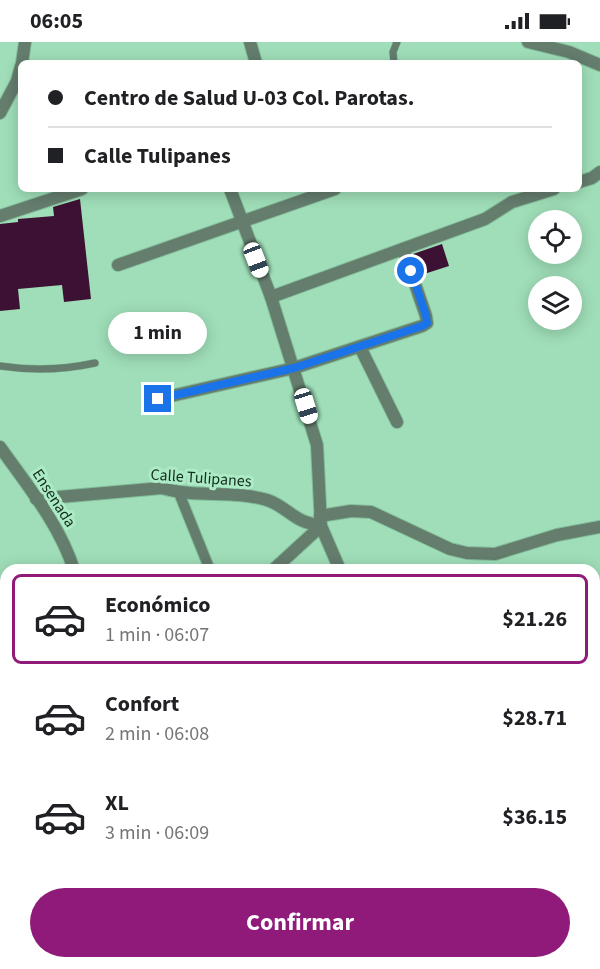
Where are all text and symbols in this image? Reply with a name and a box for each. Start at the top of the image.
text: 06:05 [30,5,83,37]
text: Centro de Salud U-03 Col. Parotas. [84,82,414,114]
text: Calle Tulipanes [84,140,231,172]
map controls [528,210,582,330]
button: locate [528,210,582,264]
car [241,240,271,280]
route start [397,257,424,284]
button: layers [528,276,582,330]
callout: 1 min [108,312,207,354]
text: 1 min [133,319,182,347]
route end [144,385,171,412]
car [292,386,320,426]
street label: Calle Tulipanes [150,463,253,493]
street label: Ensenada [27,465,81,531]
text: Económico [105,589,210,621]
icon: car [33,592,87,646]
text: $21.26 [502,603,567,635]
text: 1 min · 06:07 [105,621,209,649]
text: Confort [105,688,179,720]
icon: car [33,691,87,745]
text: $28.71 [502,702,567,734]
text: 2 min · 06:08 [105,720,209,748]
text: XL [105,787,129,819]
icon: car [33,790,87,844]
text: $36.15 [502,801,567,833]
text: 3 min · 06:09 [105,819,209,847]
button: Confirmar [30,888,570,957]

